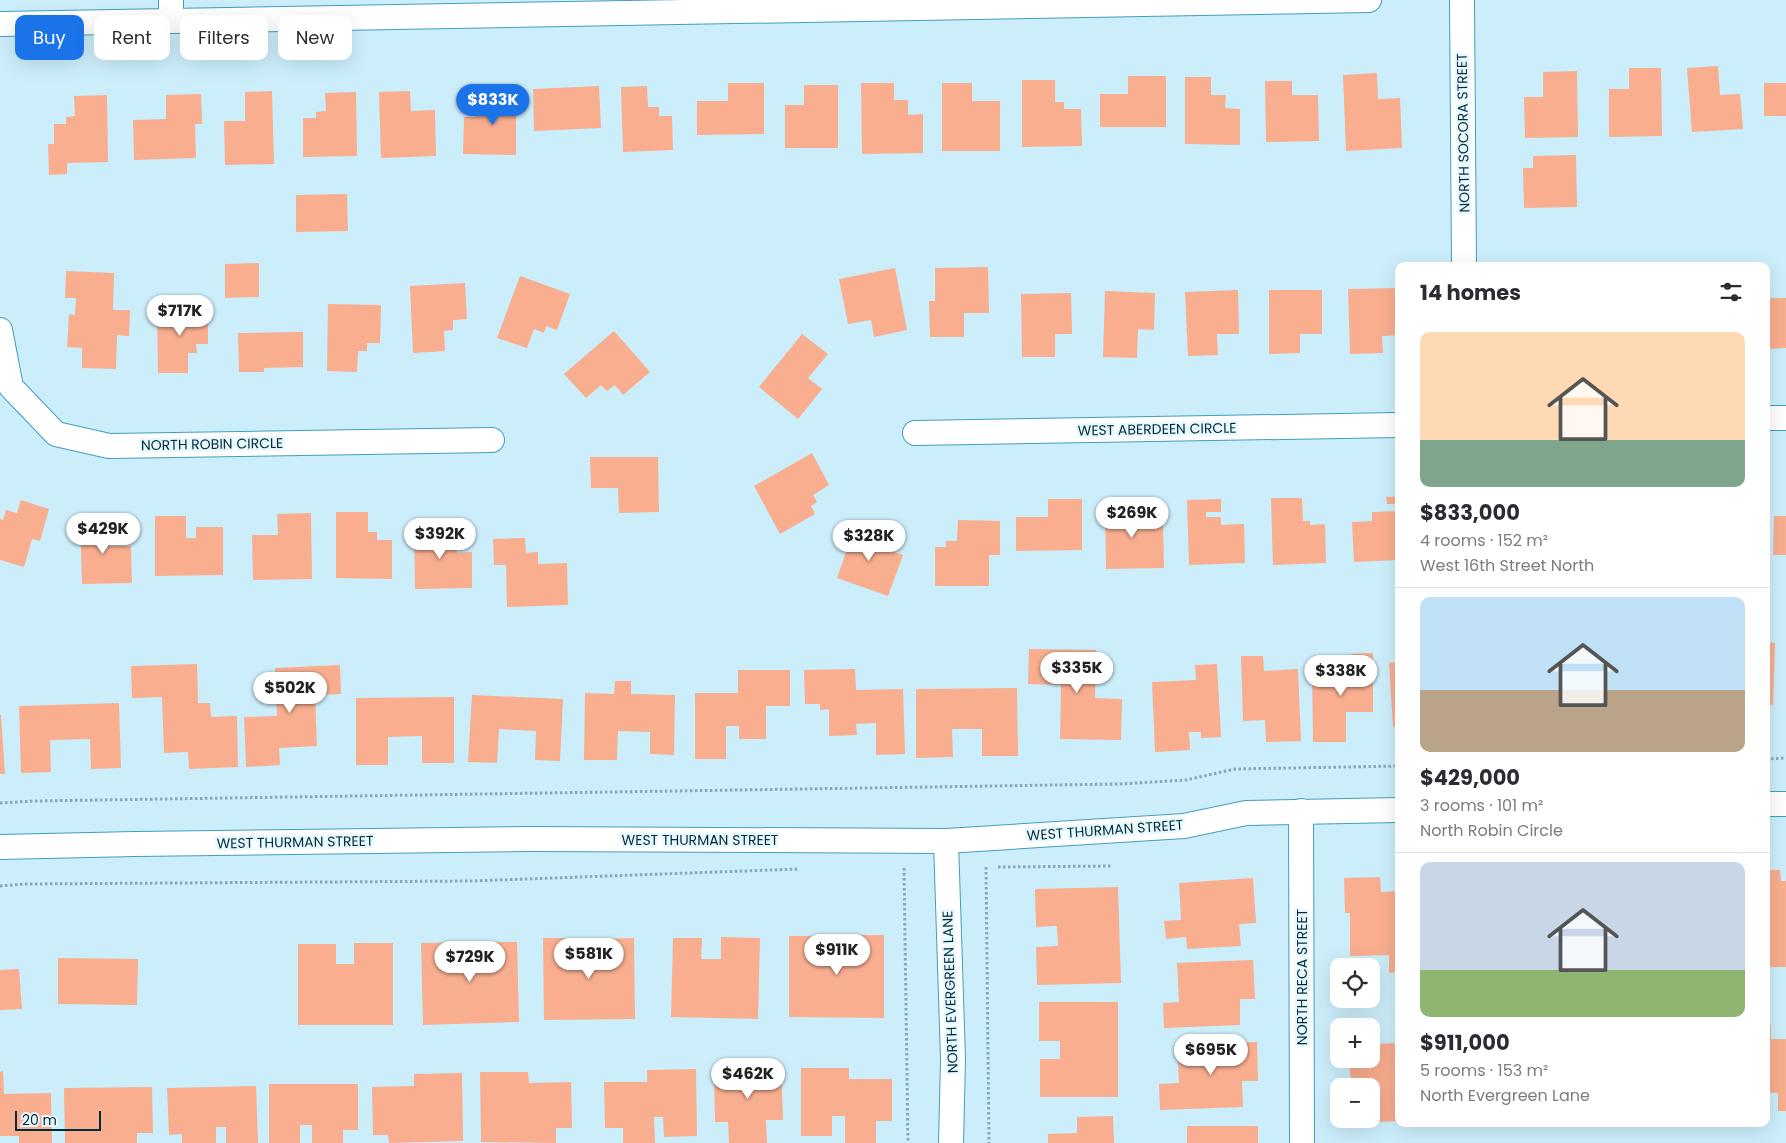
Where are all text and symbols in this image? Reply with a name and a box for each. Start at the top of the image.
chip: Buy [15,15,84,60]
chip: Rent [94,15,170,60]
chip: Filters [180,15,268,60]
chip: New [278,15,352,60]
street label: NORTH SOCORA STREET [1452,53,1474,213]
pin: $833K [458,84,528,126]
text: $833K [467,88,519,111]
text: 14 homes [1420,278,1521,307]
icon: filters [1717,278,1745,306]
pin: $717K [145,294,215,337]
text: $717K [158,299,202,322]
icon: home [1538,364,1628,454]
street label: WEST ABERDEEN CIRCLE [1077,418,1237,440]
street label: NORTH ROBIN CIRCLE [141,433,283,455]
pin: $269K [1097,496,1167,539]
text: $833,000 [1420,498,1520,527]
text: $269K [1107,501,1157,524]
pin: $429K [68,512,138,555]
text: $429K [77,517,129,540]
pin: $392K [405,518,475,560]
pin: $328K [834,520,904,562]
text: $392K [415,522,465,545]
text: $328K [844,524,894,547]
text: 4 rooms · 152 m² [1420,529,1548,552]
text: West 16th Street North [1420,554,1594,577]
icon: home [1538,630,1628,720]
pin: $335K [1042,652,1112,694]
pin: $338K [1306,654,1376,697]
text: $335K [1051,656,1103,679]
text: $338K [1315,659,1367,682]
pin: $502K [255,672,325,714]
text: $502K [264,676,316,699]
text: $429,000 [1420,763,1520,792]
text: 3 rooms · 101 m² [1420,794,1543,817]
street label: WEST THURMAN STREET [1026,815,1184,845]
text: North Robin Circle [1420,819,1563,842]
street label: WEST THURMAN STREET [622,830,779,850]
street label: WEST THURMAN STREET [216,831,374,853]
icon: home [1538,895,1628,985]
street label: NORTH RECA STREET [1292,908,1312,1045]
street label: NORTH EVERGREEN LANE [937,910,963,1074]
pin: $911K [802,934,872,976]
pin: $581K [554,938,624,980]
text: $911K [815,938,859,961]
pin: $729K [435,940,505,983]
text: $581K [565,942,613,965]
text: $729K [445,945,495,968]
map controls [1330,958,1380,1128]
button: locate [1330,958,1380,1008]
button: + [1330,1018,1380,1068]
text: $911,000 [1420,1028,1510,1057]
pin: $695K [1176,1034,1246,1076]
text: $695K [1185,1038,1237,1061]
pin: $462K [713,1058,783,1100]
text: 5 rooms · 153 m² [1420,1059,1548,1082]
text: $462K [722,1062,774,1085]
button: − [1330,1078,1380,1128]
text: North Evergreen Lane [1420,1084,1590,1107]
scale bar [15,1108,101,1131]
text: 20 m [22,1110,57,1130]

